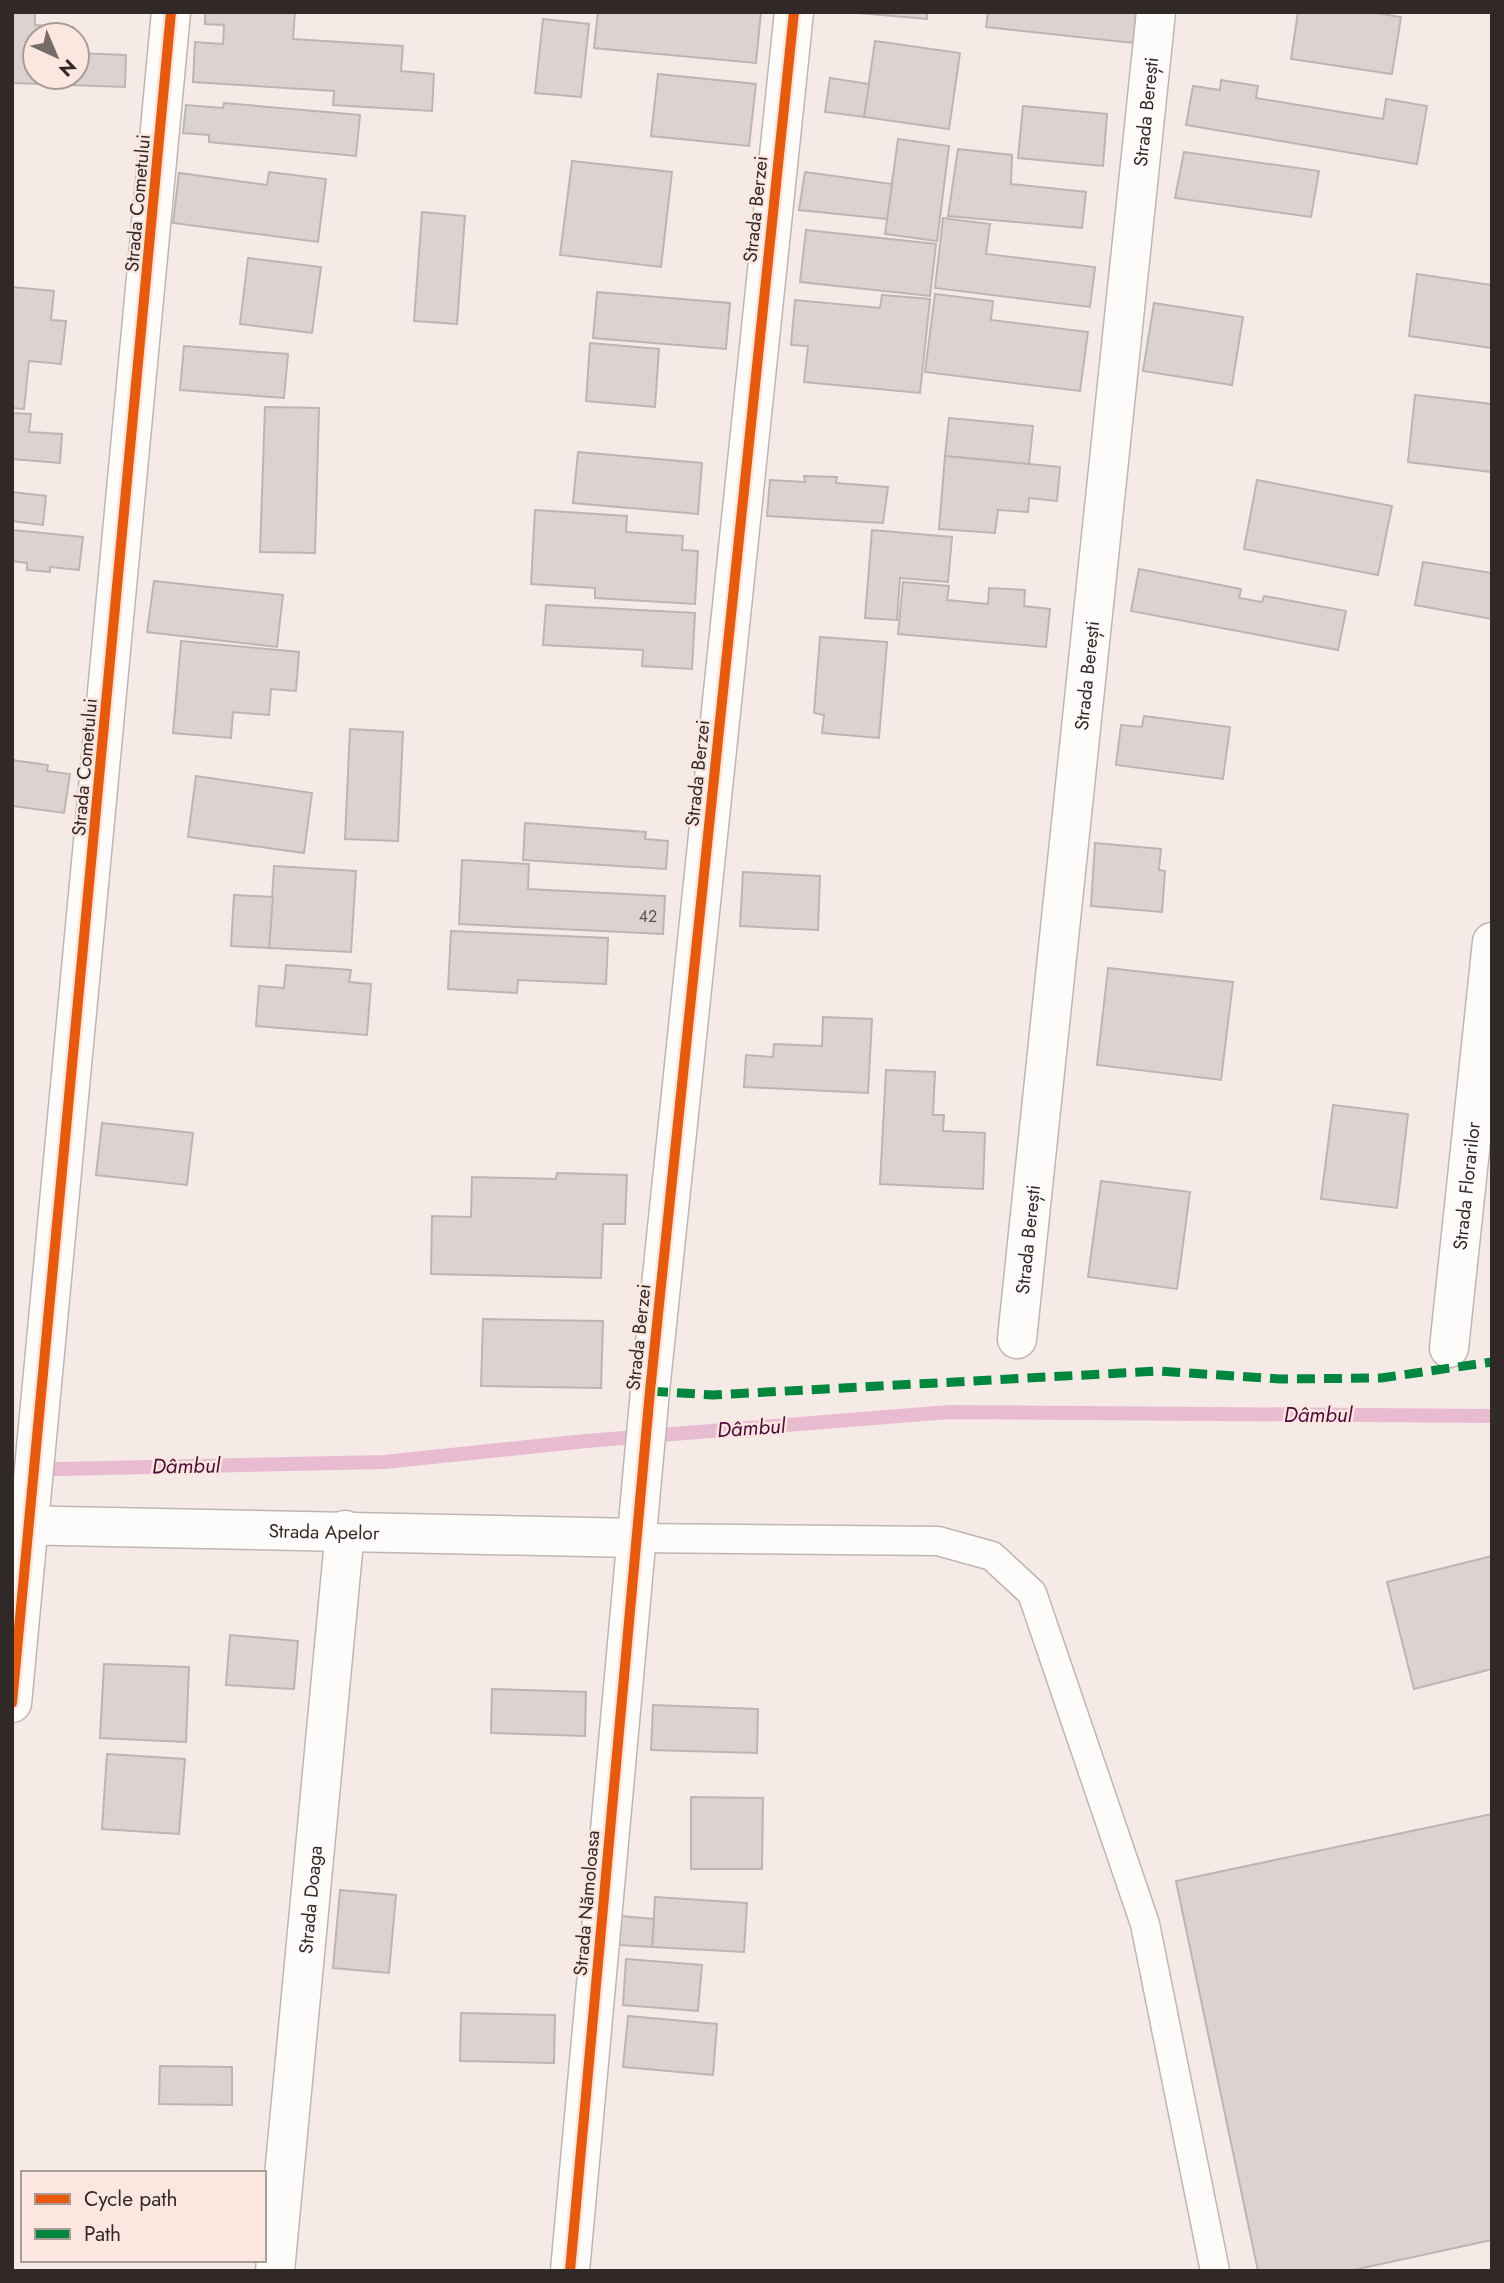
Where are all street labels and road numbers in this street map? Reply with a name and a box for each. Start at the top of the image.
street label: Strada Berești [1127,56,1165,168]
street label: Strada Cometului [118,133,157,273]
street label: Strada Berzei [736,154,775,264]
street label: Strada Berești [1068,620,1106,732]
street label: Strada Cometului [65,697,104,837]
street label: Strada Berzei [678,718,717,828]
street label: Strada Florarilor [1446,1120,1487,1252]
street label: Strada Berești [1009,1184,1047,1296]
street label: Strada Berzei [619,1282,658,1392]
street label: Strada Apelor [268,1517,380,1547]
street label: Strada Nămoloasa [567,1829,606,1977]
street label: Strada Doaga [292,1844,329,1955]

